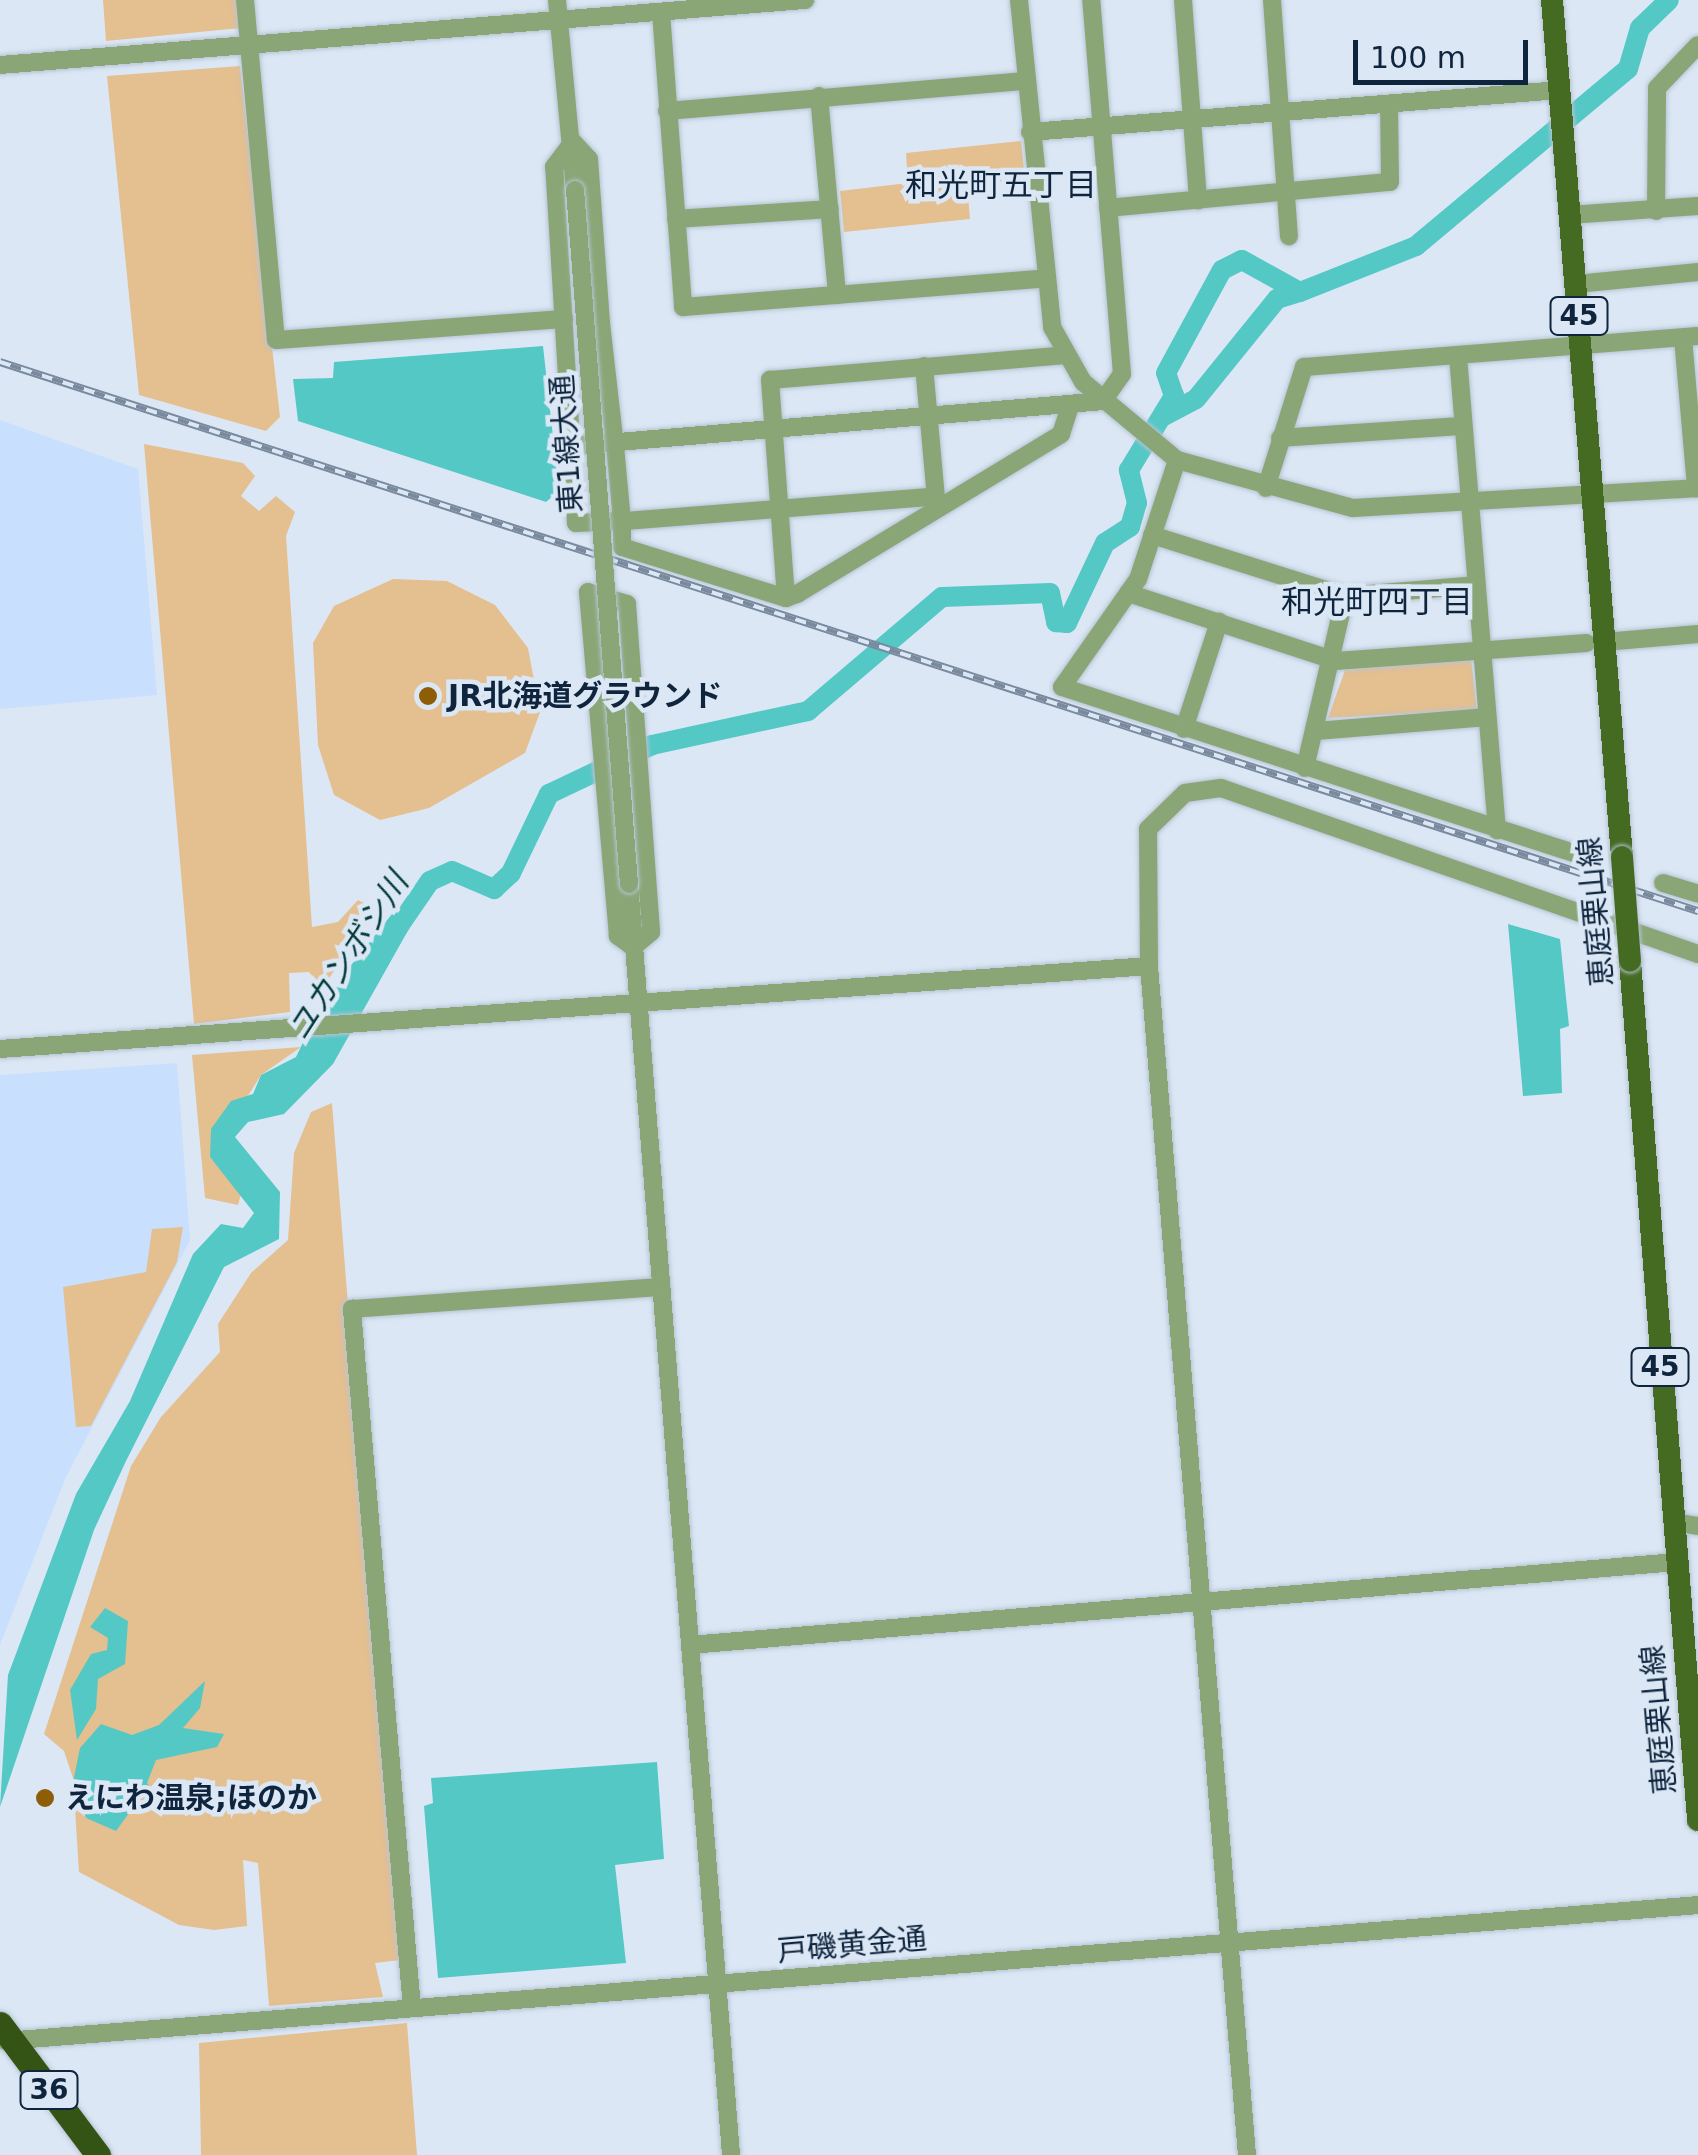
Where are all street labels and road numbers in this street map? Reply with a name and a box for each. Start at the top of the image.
road number: 45 [1549,293,1609,339]
street label: 東1線大通 [544,373,590,515]
street label: 恵庭栗山線 [1572,836,1620,988]
road number: 45 [1630,1344,1690,1390]
street label: 恵庭栗山線 [1635,1644,1683,1796]
street label: 戸磯黄金通 [776,1921,928,1969]
road number: 36 [19,2067,79,2113]

